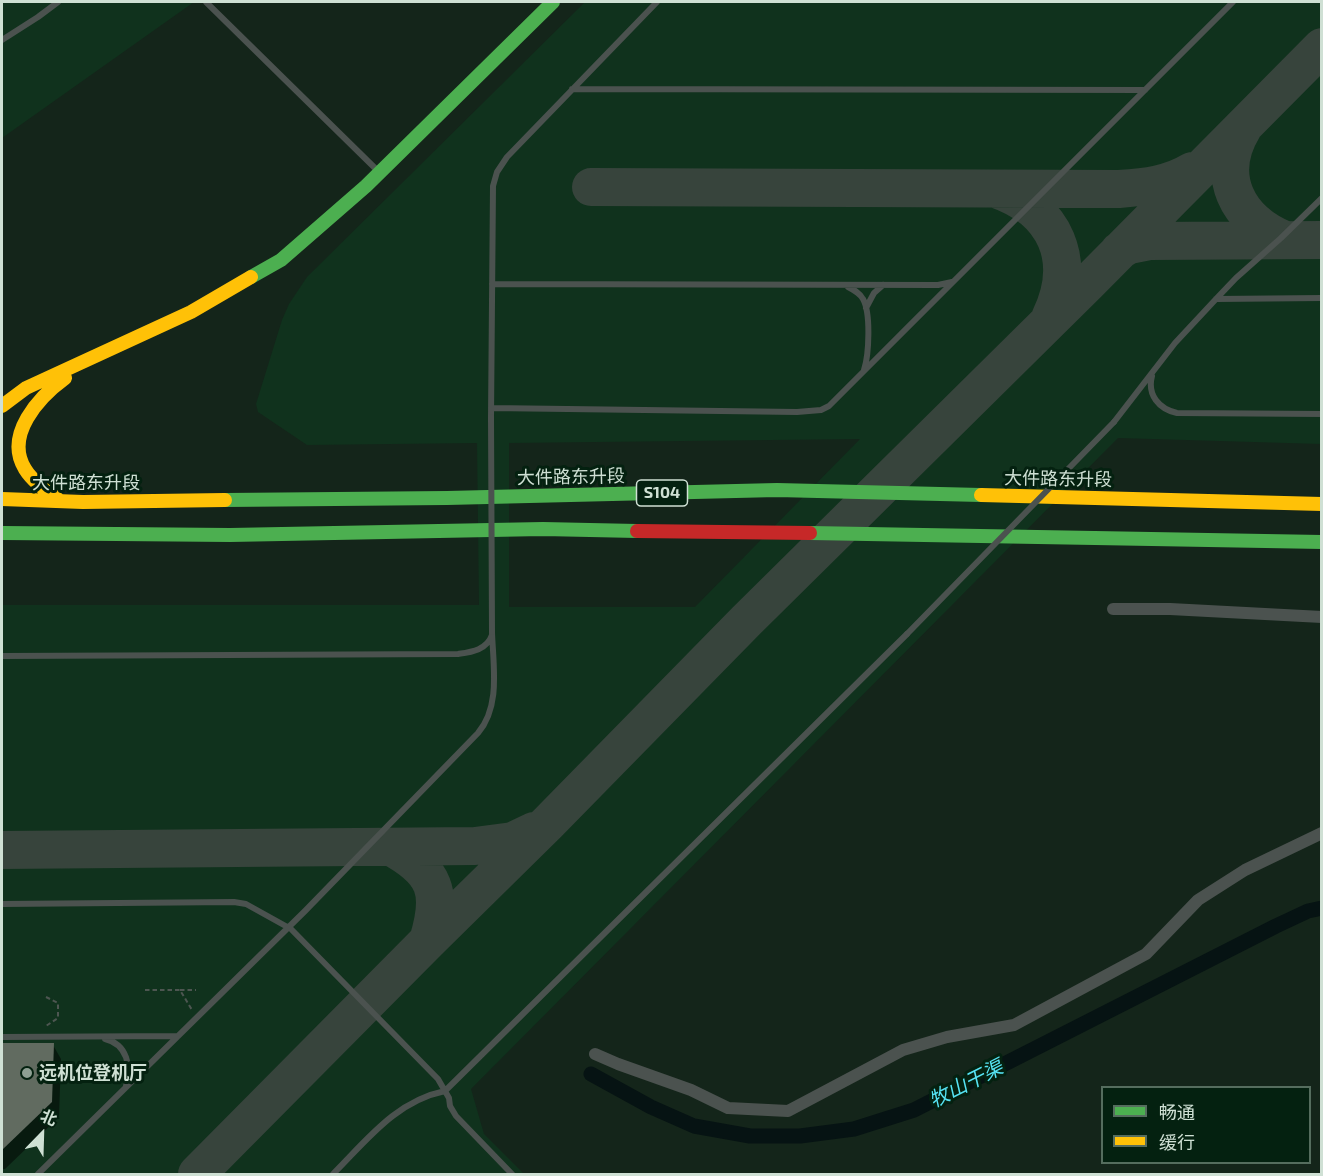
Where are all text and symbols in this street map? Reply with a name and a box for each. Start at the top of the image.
street label: 大件路东升段 [517,465,625,489]
street label: 大件路东升段 [1004,467,1112,491]
street label: 大件路东升段 [32,472,140,494]
road number: S104 [636,480,688,506]
water label: 牧山干渠 [925,1055,1007,1113]
place label: 远机位登机厅 [39,1062,147,1084]
marker: 远机位登机厅 [20,1066,34,1080]
legend [1101,1086,1311,1164]
text: 畅通 [1159,1101,1195,1123]
north arrow [12,1104,72,1164]
text: 北 [38,1105,60,1129]
text: 缓行 [1159,1131,1195,1153]

